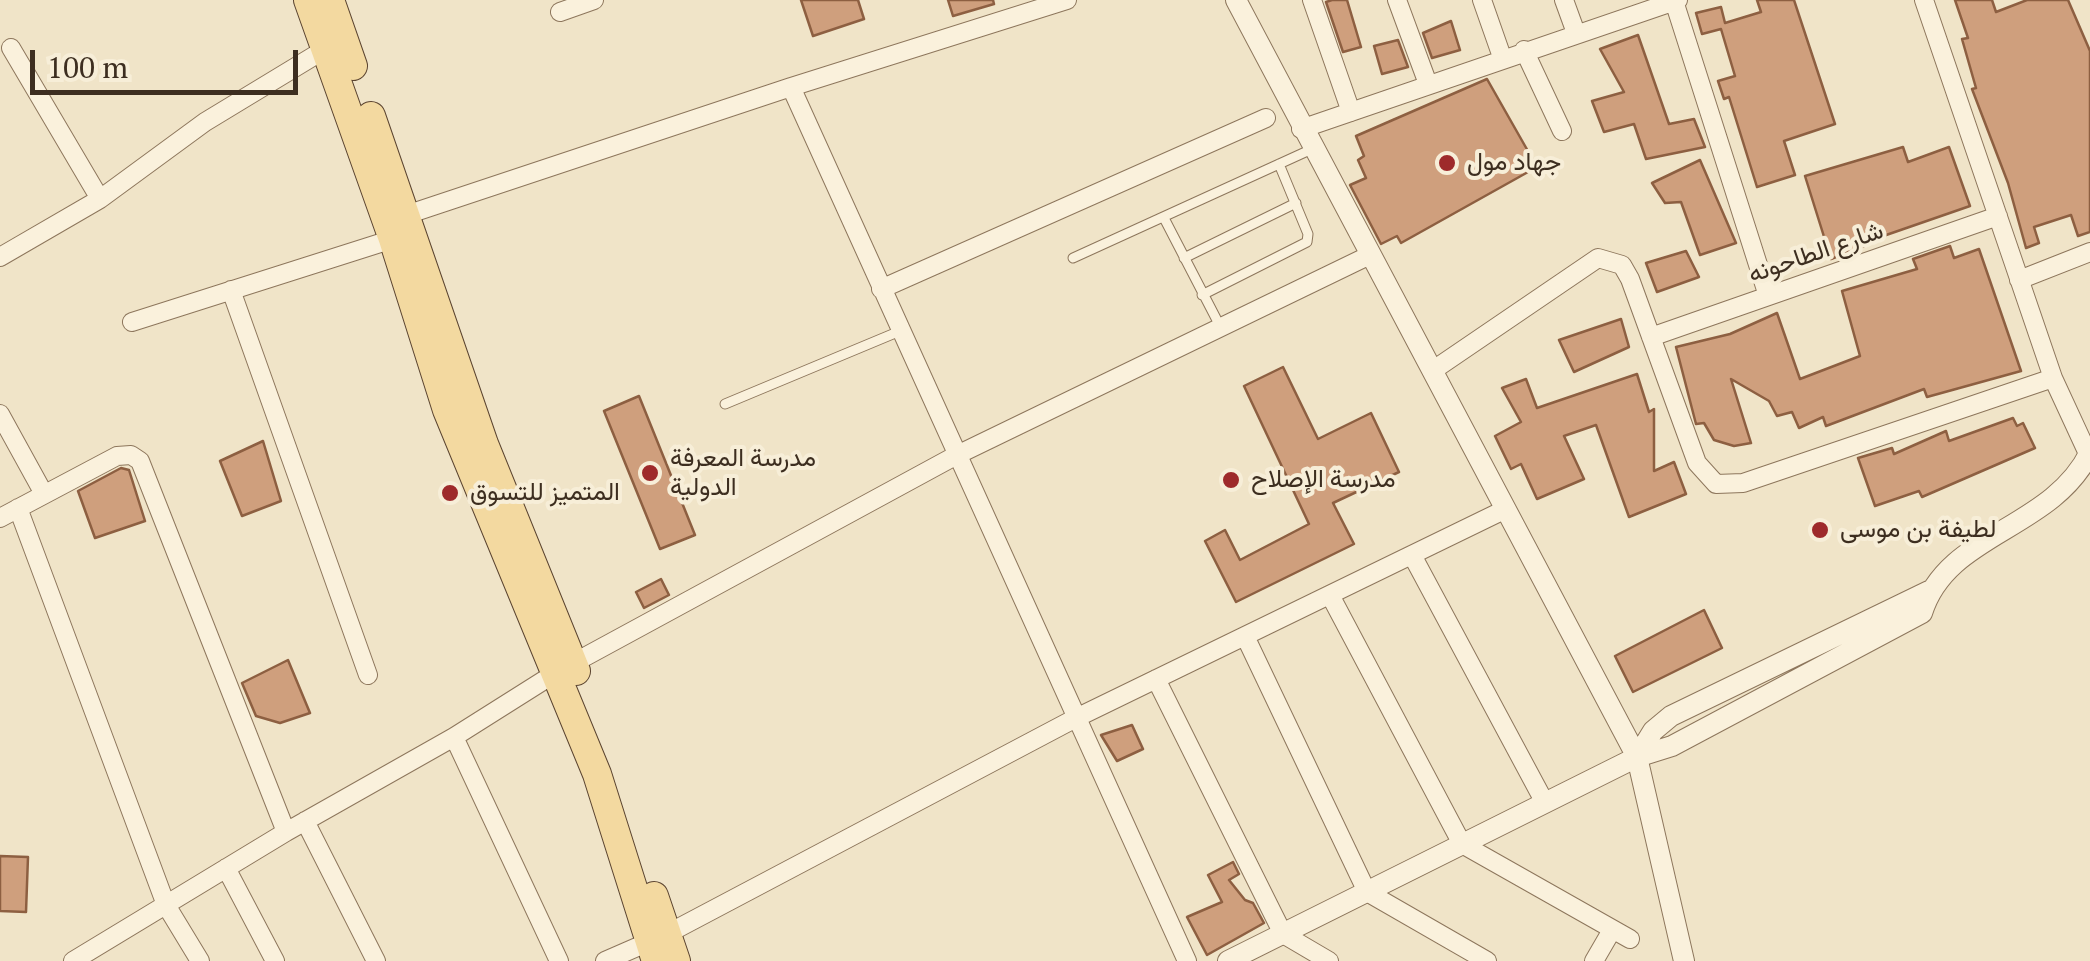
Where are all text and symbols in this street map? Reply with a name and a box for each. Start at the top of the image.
scale bar [35,30,302,92]
text: 100 m [47,47,128,87]
place label: جهاد مول [1467,148,1561,178]
marker: جهاد مول [1436,152,1458,174]
street label: شارع الطاحونه [1745,216,1887,290]
place label: مدرسة المعرفة الدولية [670,444,816,503]
marker: مدرسة المعرفة الدولية [639,462,661,484]
place label: مدرسة الإصلاح [1251,465,1396,495]
marker: مدرسة الإصلاح [1220,469,1242,491]
place label: المتميز للتسوق [470,478,620,508]
marker: المتميز للتسوق [439,482,461,504]
place label: لطيفة بن موسى [1840,515,1996,545]
marker: لطيفة بن موسى [1809,519,1831,541]

